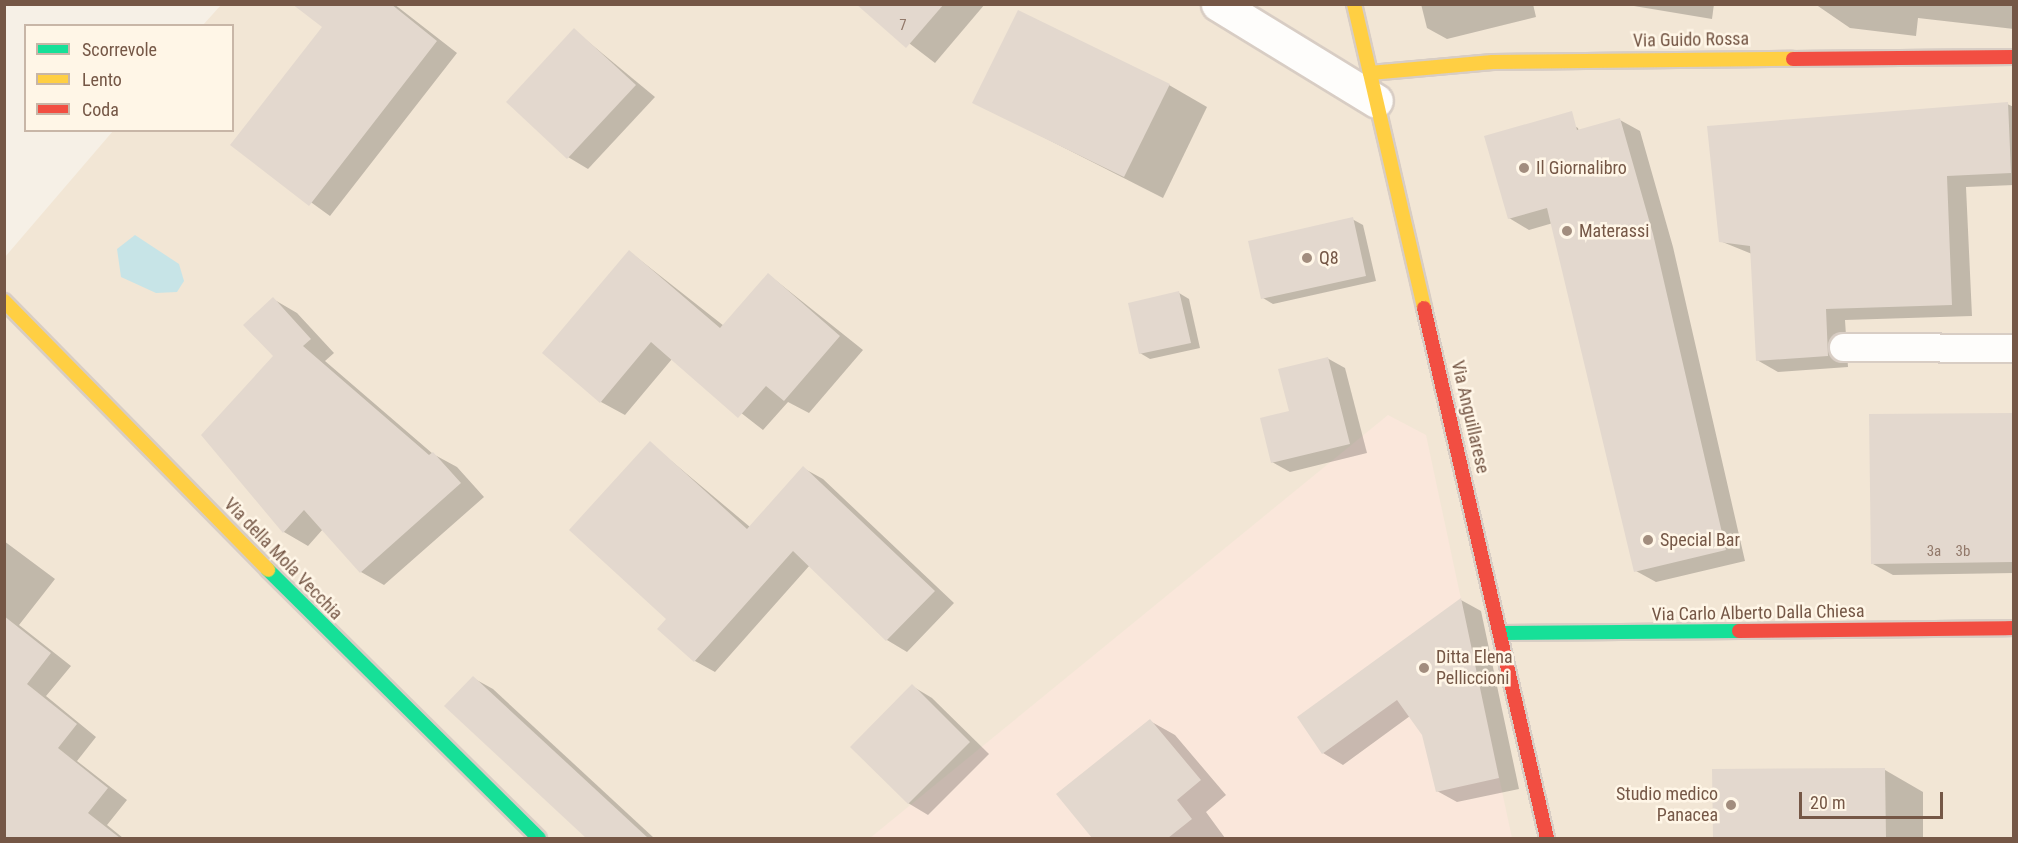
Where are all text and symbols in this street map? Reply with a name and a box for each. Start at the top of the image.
house number: 7 [899,17,907,35]
legend [24,24,234,132]
street label: Via Guido Rossa [1633,28,1749,52]
text: Scorrevole [82,39,157,60]
text: Lento [82,69,122,90]
text: Coda [82,99,119,120]
place label: Il Giornalibro [1536,157,1627,179]
marker: Il Giornalibro [1517,161,1531,175]
place label: Materassi [1579,220,1649,242]
marker: Materassi [1560,224,1574,238]
place label: Q8 [1319,247,1339,269]
marker: Q8 [1300,251,1314,265]
street label: Via Anguillarese [1447,359,1493,475]
street label: Via della Mola Vecchia [219,494,347,624]
place label: Special Bar [1660,529,1740,551]
marker: Special Bar [1641,533,1655,547]
house number: 3a [1927,543,1941,561]
house number: 3b [1956,543,1970,561]
street label: Via Carlo Alberto Dalla Chiesa [1651,600,1865,626]
place label: Ditta Elena Pelliccioni [1436,647,1513,690]
marker: Ditta Elena Pelliccioni [1417,661,1431,675]
scale bar [1802,780,1946,818]
place label: Studio medico Panacea [1616,784,1718,826]
text: 20 m [1810,792,1845,813]
marker: Studio medico Panacea [1722,796,1740,814]

